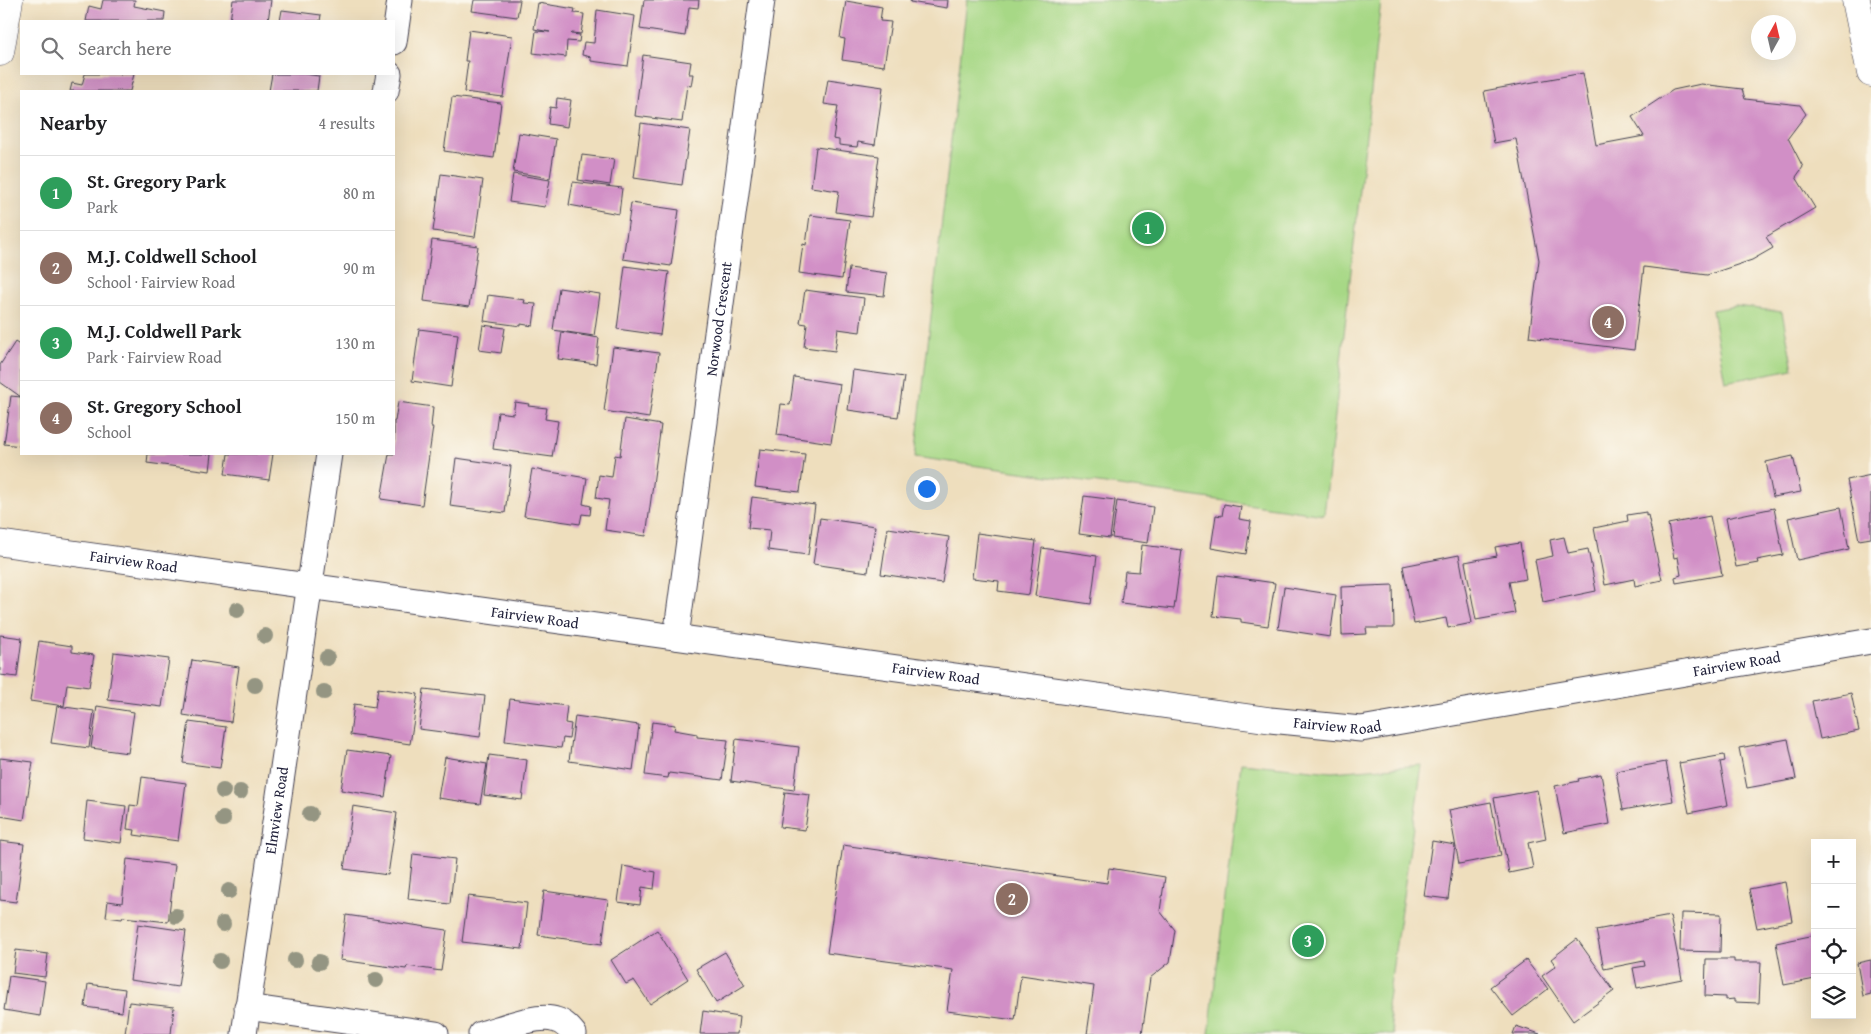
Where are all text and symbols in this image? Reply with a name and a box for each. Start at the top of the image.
north arrow [1751,15,1796,60]
search box [20,20,395,75]
icon: search [38,34,66,62]
text: Search here [78,34,172,62]
text: Nearby [40,107,107,138]
text: 4 results [318,111,375,135]
text: St. Gregory Park [87,167,226,195]
text: 1 [52,181,60,205]
text: 80 m [343,181,375,205]
text: Park [87,195,118,219]
pin: 1 [1132,209,1164,247]
text: M.J. Coldwell School [87,242,257,270]
text: 2 [52,256,60,280]
text: 90 m [343,256,375,280]
street label: Norwood Crescent [700,260,737,377]
text: School · Fairview Road [87,270,235,294]
pin: 4 [1592,303,1624,341]
text: M.J. Coldwell Park [87,317,241,345]
text: 3 [52,331,60,355]
text: 130 m [335,331,375,355]
text: Park · Fairview Road [87,345,222,369]
text: St. Gregory School [87,392,242,420]
text: 4 [52,406,60,430]
text: 150 m [335,406,375,430]
text: School [87,420,131,444]
your location [914,476,940,502]
street label: Fairview Road [89,545,179,578]
street label: Fairview Road [490,601,580,634]
street label: Fairview Road [1691,646,1782,682]
street label: Fairview Road [891,656,981,689]
street label: Fairview Road [1292,711,1383,739]
street label: Elmview Road [259,765,293,855]
map controls [1811,839,1856,1019]
button: + [1811,839,1856,884]
pin: 2 [996,880,1028,918]
button: − [1811,884,1856,929]
pin: 3 [1292,922,1324,960]
button: locate [1811,929,1856,974]
button: layers [1811,974,1856,1019]

